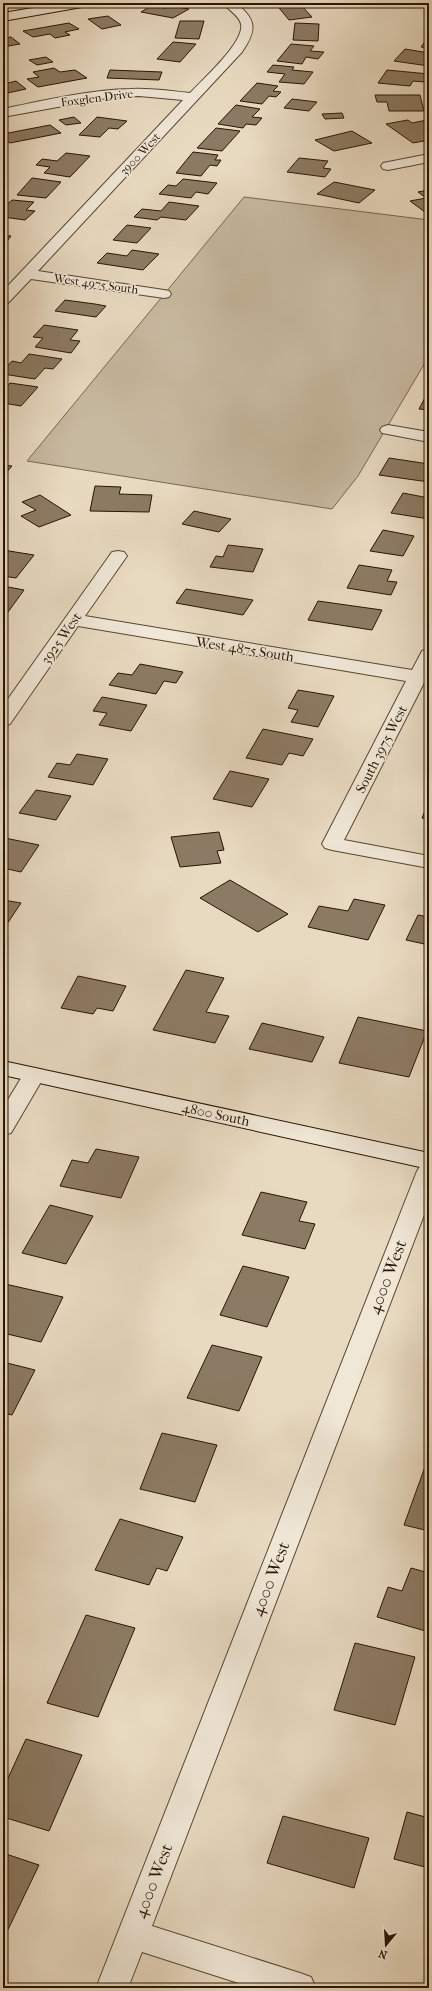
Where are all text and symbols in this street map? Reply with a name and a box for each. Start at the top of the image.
street label: Foxglen Drive [60,87,134,109]
street label: 3900 West [117,129,164,178]
street label: West 4975 South [52,271,139,297]
street label: 3925 West [37,609,85,667]
street label: West 4875 South [194,633,295,666]
street label: South 3975 West [352,702,411,796]
street label: 4800 South [181,1099,251,1130]
street label: 4000 West [364,1237,410,1317]
street label: 4000 West [247,1539,293,1619]
street label: 4000 West [130,1841,176,1921]
north arrow [366,1925,406,1965]
text: N [376,1946,389,1962]

